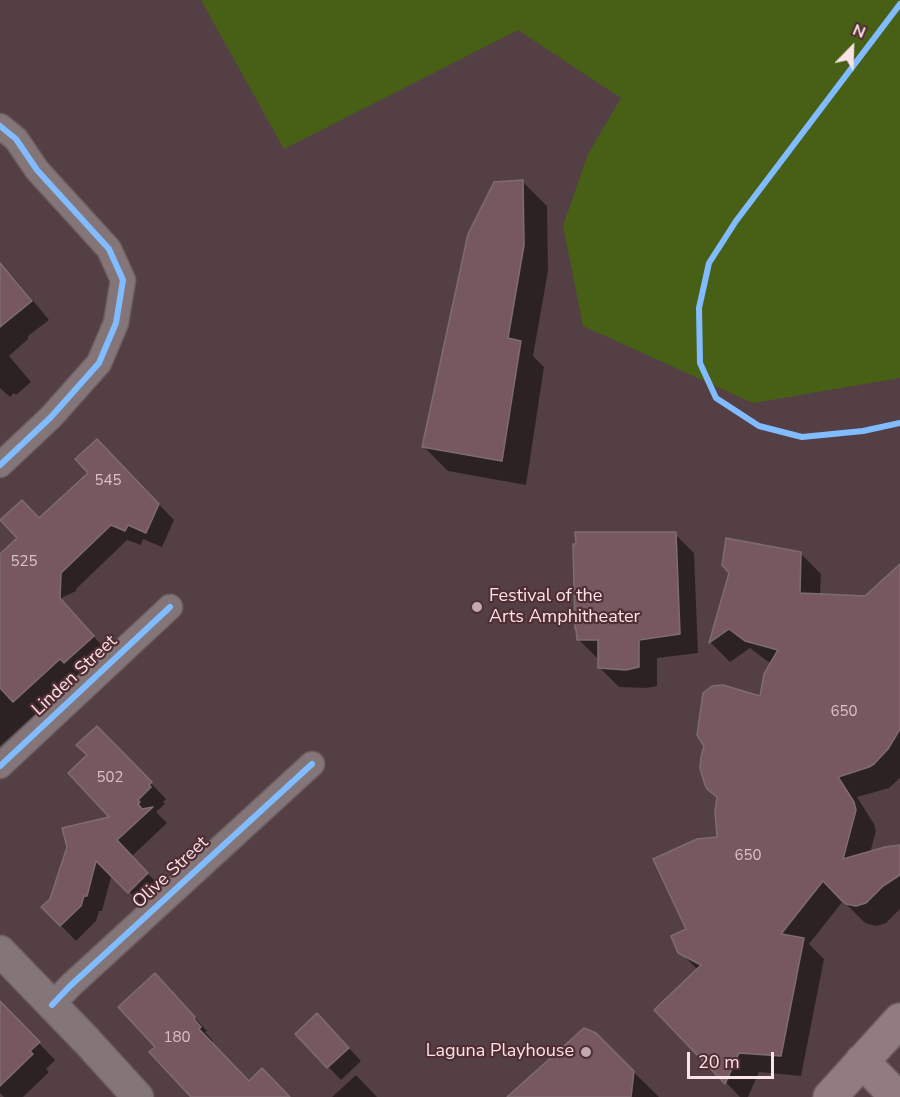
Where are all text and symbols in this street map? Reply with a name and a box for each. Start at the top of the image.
north arrow [822,18,882,78]
text: N [849,19,869,44]
house number: 545 [95,472,121,490]
house number: 525 [11,553,37,571]
place label: Festival of the Arts Amphitheater [489,586,640,628]
marker: Festival of the Arts Amphitheater [470,600,484,614]
street label: Linden Street [28,631,122,721]
house number: 650 [831,703,857,721]
house number: 502 [97,769,123,787]
street label: Olive Street [129,832,213,914]
house number: 650 [735,847,761,865]
house number: 180 [164,1029,190,1047]
scale bar [690,1040,777,1078]
place label: Laguna Playhouse [426,1041,574,1063]
marker: Laguna Playhouse [579,1045,593,1059]
text: 20 m [698,1050,740,1074]

